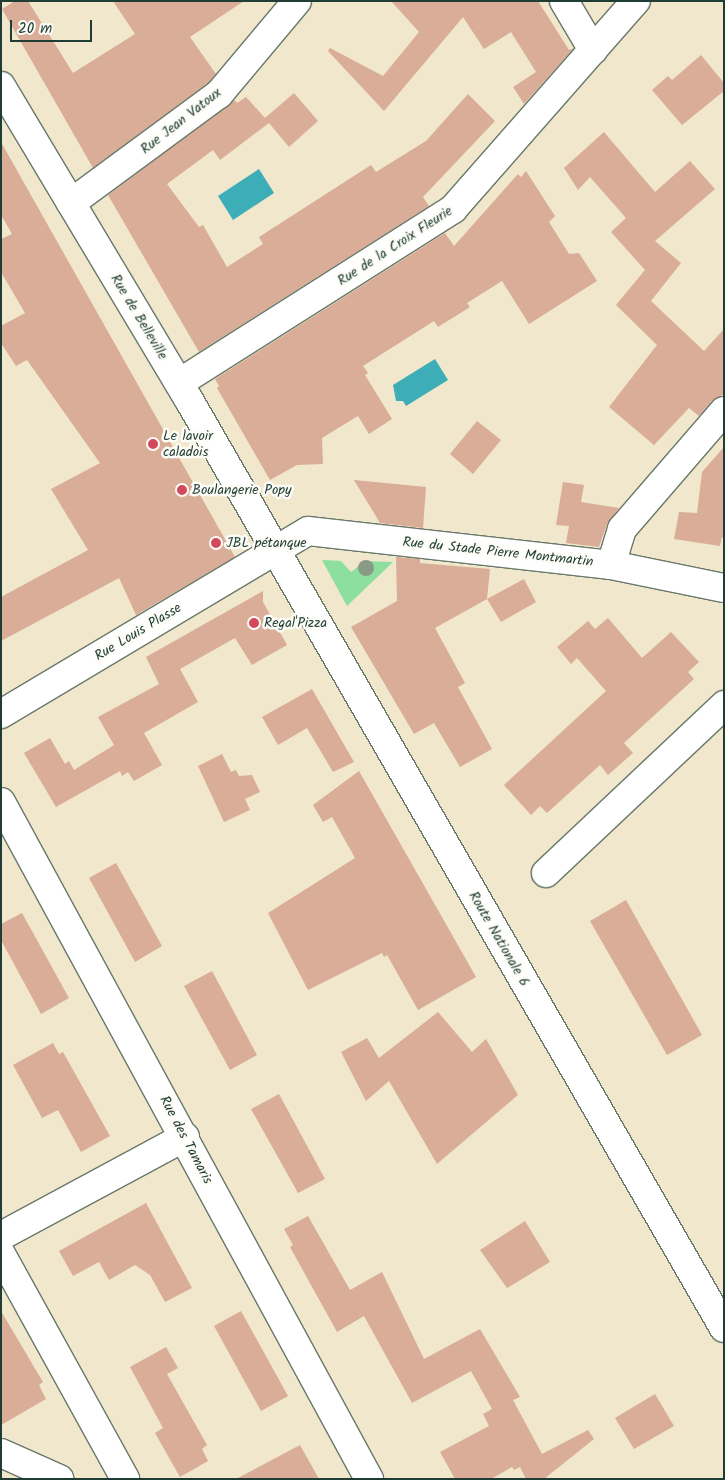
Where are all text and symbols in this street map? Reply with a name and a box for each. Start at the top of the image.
scale bar [12,10,95,42]
text: 20 m [18,17,52,41]
street label: Rue Jean Vatoux [137,84,225,158]
street label: Rue de la Croix Fleurie [334,203,456,289]
street label: Rue de Belleville [107,271,171,363]
place label: Le lavoir caladois [163,428,213,461]
marker: Le lavoir caladois [147,438,159,450]
place label: Boulangerie Popy [192,482,291,498]
marker: Boulangerie Popy [176,484,188,496]
street label: Rue du Stade Pierre Montmartin [402,534,594,570]
place label: JBL pétanque [226,535,307,551]
marker: JBL pétanque [210,537,222,549]
street label: Rue Louis Plasse [92,599,184,665]
place label: Regal'Pizza [264,615,327,631]
marker: Regal'Pizza [248,617,260,629]
street label: Route Nationale 6 [465,889,533,989]
street label: Rue des Tamaris [156,1093,216,1187]

